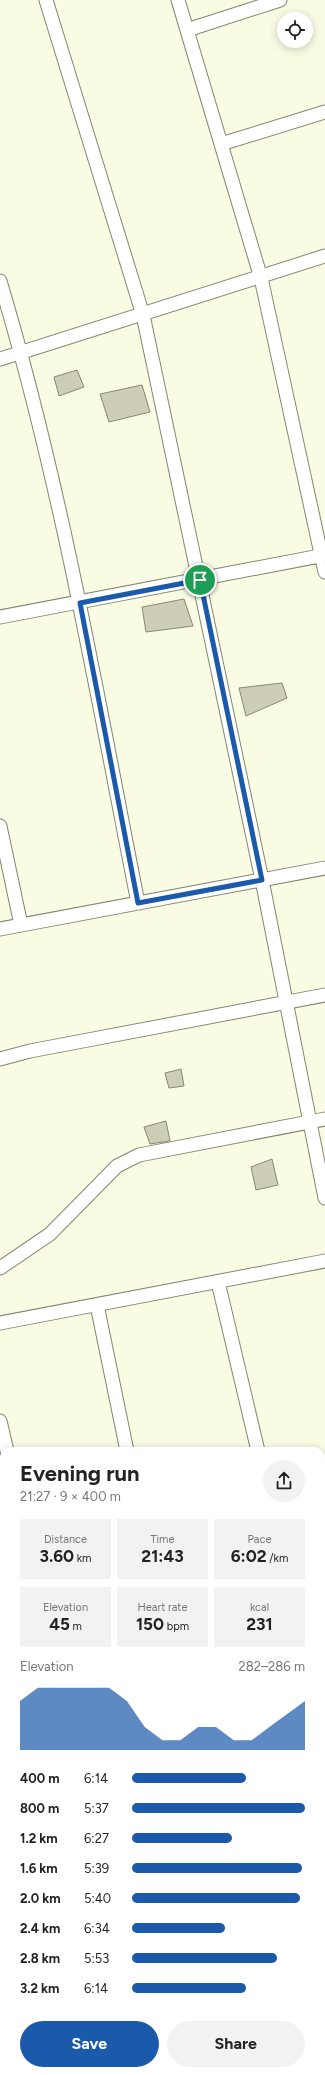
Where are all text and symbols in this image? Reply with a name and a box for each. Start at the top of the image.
map controls [277,12,313,48]
button: locate [277,12,313,48]
pin [183,563,217,597]
icon: arrive [189,569,211,591]
text: Evening run [20,1460,140,1487]
button: share [263,1460,305,1502]
text: 21:27 · 9 × 400 m [20,1489,121,1504]
text: Distance [44,1533,87,1546]
text: Time [151,1533,175,1546]
text: Pace [248,1533,271,1546]
text: 3.60 [40,1546,74,1566]
text: 21:43 [141,1546,184,1566]
text: 6:02 [231,1546,267,1566]
text: km [74,1552,91,1565]
text: /km [267,1552,288,1565]
text: Elevation [43,1601,88,1614]
text: Heart rate [138,1601,187,1614]
text: kcal [250,1601,269,1614]
text: 45 [49,1614,70,1634]
text: 150 [136,1614,164,1634]
text: 231 [246,1614,273,1634]
text: m [70,1620,82,1633]
text: bpm [164,1620,189,1633]
text: Elevation [20,1659,73,1674]
text: 282–286 m [238,1659,305,1674]
text: 400 m [20,1771,60,1786]
text: 6:14 [84,1771,108,1786]
text: 800 m [20,1801,59,1816]
text: 5:37 [84,1801,109,1816]
text: 1.2 km [20,1831,58,1846]
text: 6:27 [84,1831,109,1846]
text: 1.6 km [20,1861,58,1876]
text: 5:39 [84,1861,109,1876]
text: 2.0 km [20,1891,61,1906]
text: 5:40 [84,1891,111,1906]
text: 2.4 km [20,1921,60,1936]
text: 6:34 [84,1921,110,1936]
text: 2.8 km [20,1951,60,1966]
text: 5:53 [84,1951,109,1966]
text: 3.2 km [20,1981,59,1996]
text: 6:14 [84,1981,108,1996]
button: Save [20,2021,159,2067]
button: Share [167,2021,305,2067]

